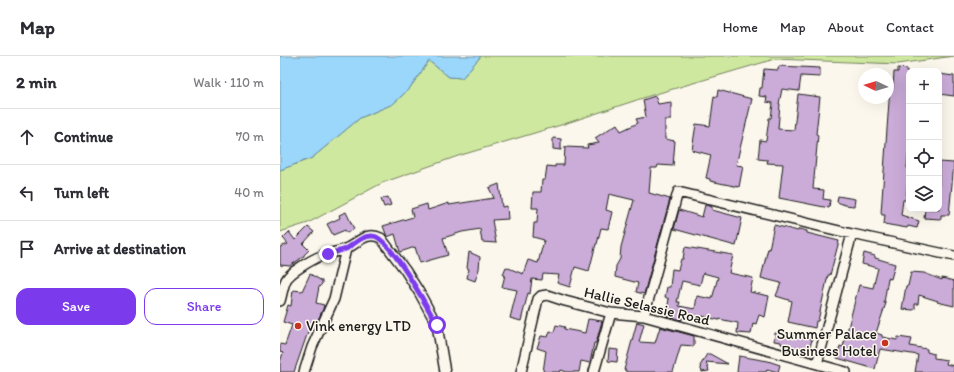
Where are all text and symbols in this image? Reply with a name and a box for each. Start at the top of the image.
text: Map [20,16,55,39]
text: Home [723,19,758,36]
text: Map [780,19,806,36]
text: About [828,19,864,36]
text: Contact [886,19,934,36]
north arrow [858,68,894,104]
map controls [906,68,942,212]
button: + [906,68,942,104]
text: 2 min [16,72,56,92]
text: Walk · 110 m [193,75,264,90]
button: − [906,104,942,140]
icon: ahead [16,126,38,148]
text: Continue [54,128,113,146]
text: 70 m [236,129,264,144]
button: locate [906,140,942,176]
button: layers [906,176,942,212]
icon: left [16,182,38,204]
text: Turn left [54,184,109,202]
text: 40 m [234,185,264,200]
icon: arrive [16,238,38,260]
text: Arrive at destination [54,240,186,258]
route end [319,245,337,263]
street label: Hallie Selassie Road [582,283,712,329]
button: Save [16,288,136,325]
button: Share [144,288,264,325]
route start [428,316,446,334]
place label: Vink energy LTD [306,317,411,335]
marker: Vink energy LTD [293,321,303,331]
place label: Summer Palace Business Hotel [777,325,878,360]
marker: Summer Palace Business Hotel [880,338,890,348]

